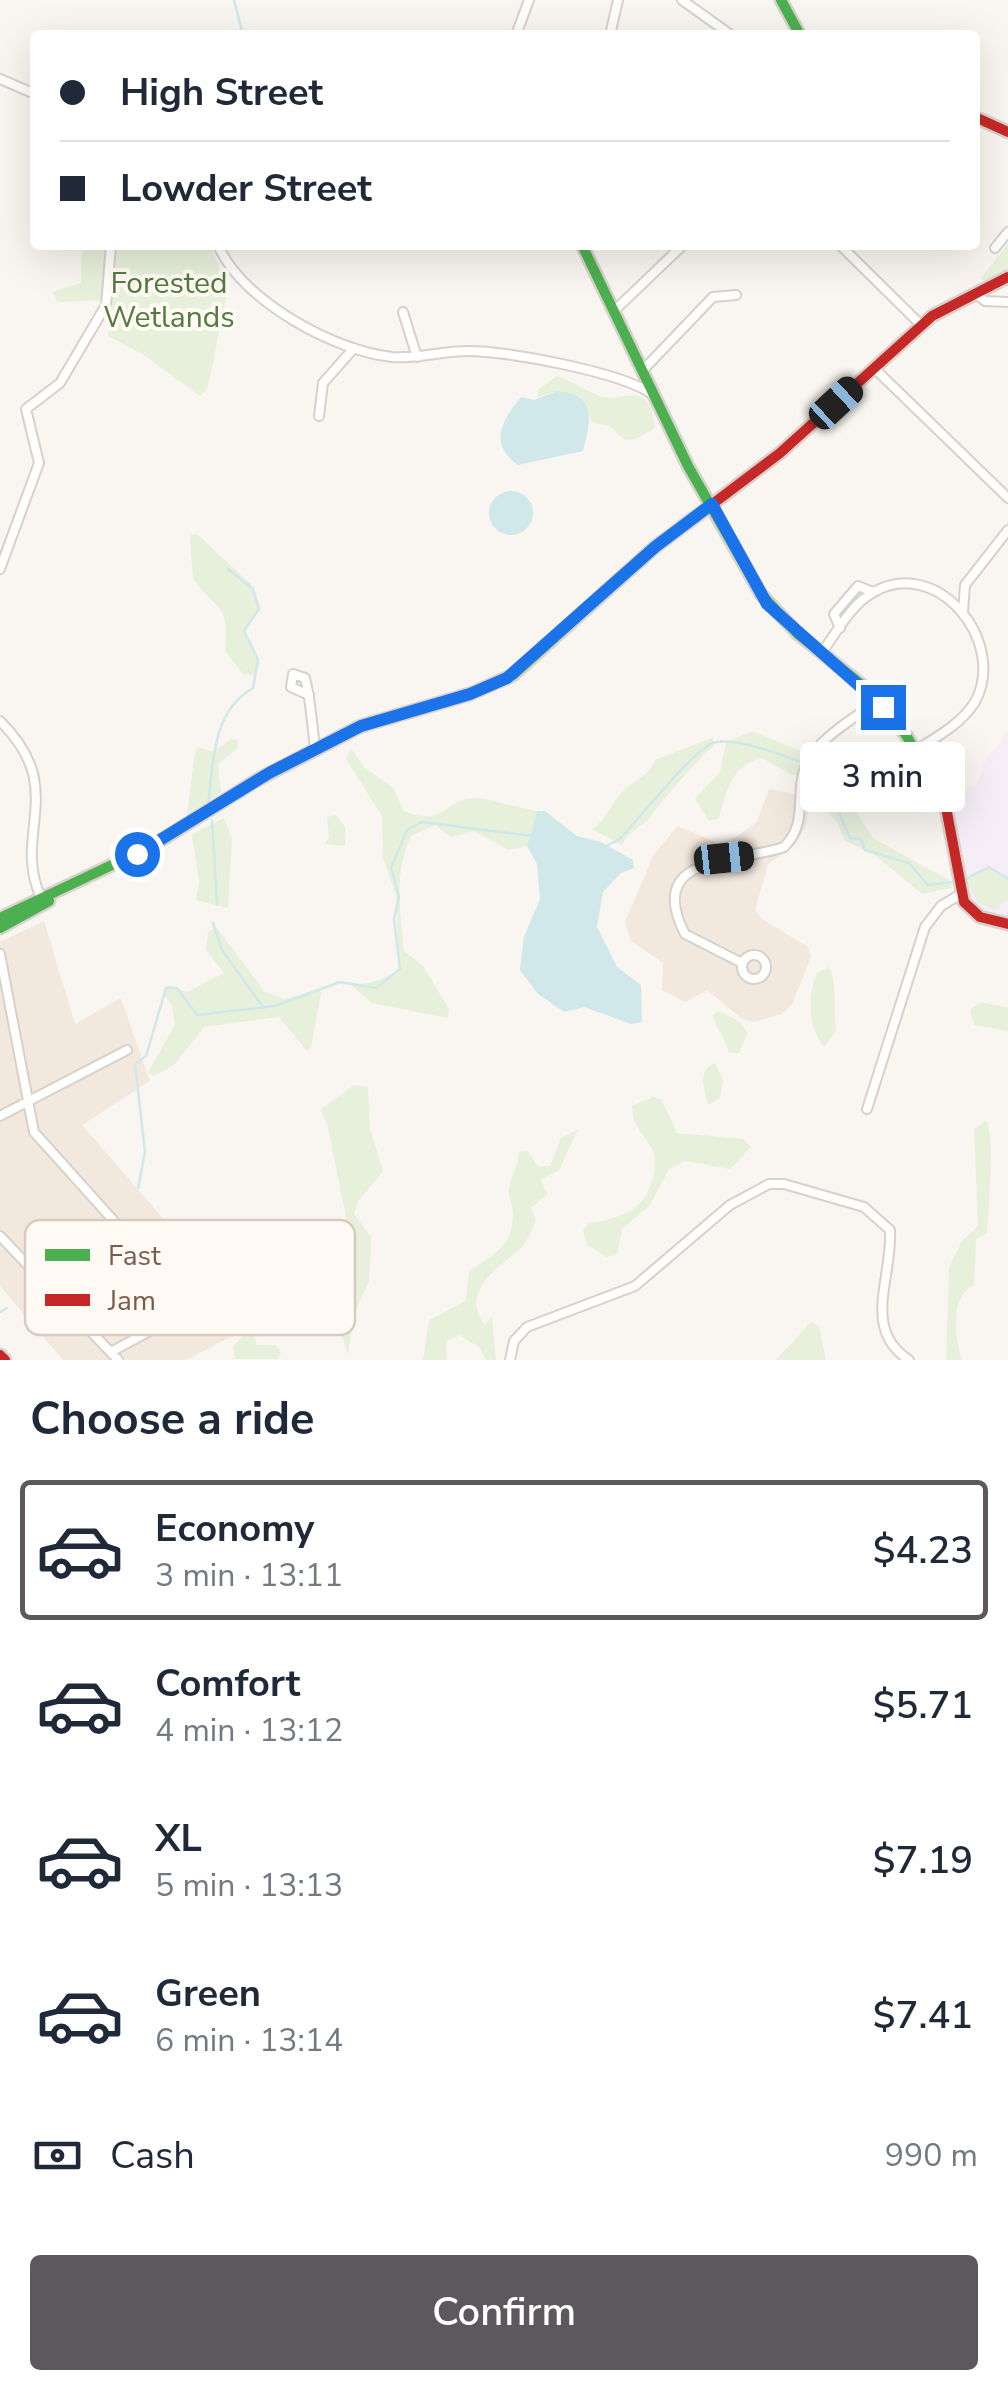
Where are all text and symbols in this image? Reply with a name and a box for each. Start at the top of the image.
text: High Street [120,67,323,118]
text: Lowder Street [120,163,372,214]
park label: Forested Wetlands [103,263,235,338]
car [804,372,868,434]
route end [861,685,906,730]
callout: 3 min [800,742,966,812]
text: 3 min [842,755,923,798]
route start [115,832,160,877]
car [693,840,755,876]
legend [25,1220,355,1335]
text: Fast [108,1237,161,1275]
text: Jam [107,1282,156,1320]
text: Choose a ride [30,1389,315,1450]
text: Economy [155,1503,314,1554]
icon: car [35,1505,125,1595]
text: $4.23 [873,1525,973,1576]
text: 3 min · 13:11 [155,1554,343,1597]
text: Comfort [155,1658,300,1709]
icon: car [35,1660,125,1750]
text: $5.71 [873,1680,973,1731]
text: 4 min · 13:12 [155,1709,343,1752]
text: XL [155,1813,202,1864]
icon: car [35,1815,125,1905]
text: $7.19 [873,1835,973,1886]
text: 5 min · 13:13 [155,1864,343,1907]
text: Green [155,1968,261,2019]
icon: car [35,1970,125,2060]
text: $7.41 [873,1990,973,2041]
text: 6 min · 13:14 [155,2019,343,2062]
icon: cash [30,2128,85,2183]
text: Cash [110,2130,195,2181]
text: 990 m [885,2134,978,2177]
button: Confirm [30,2255,978,2370]

